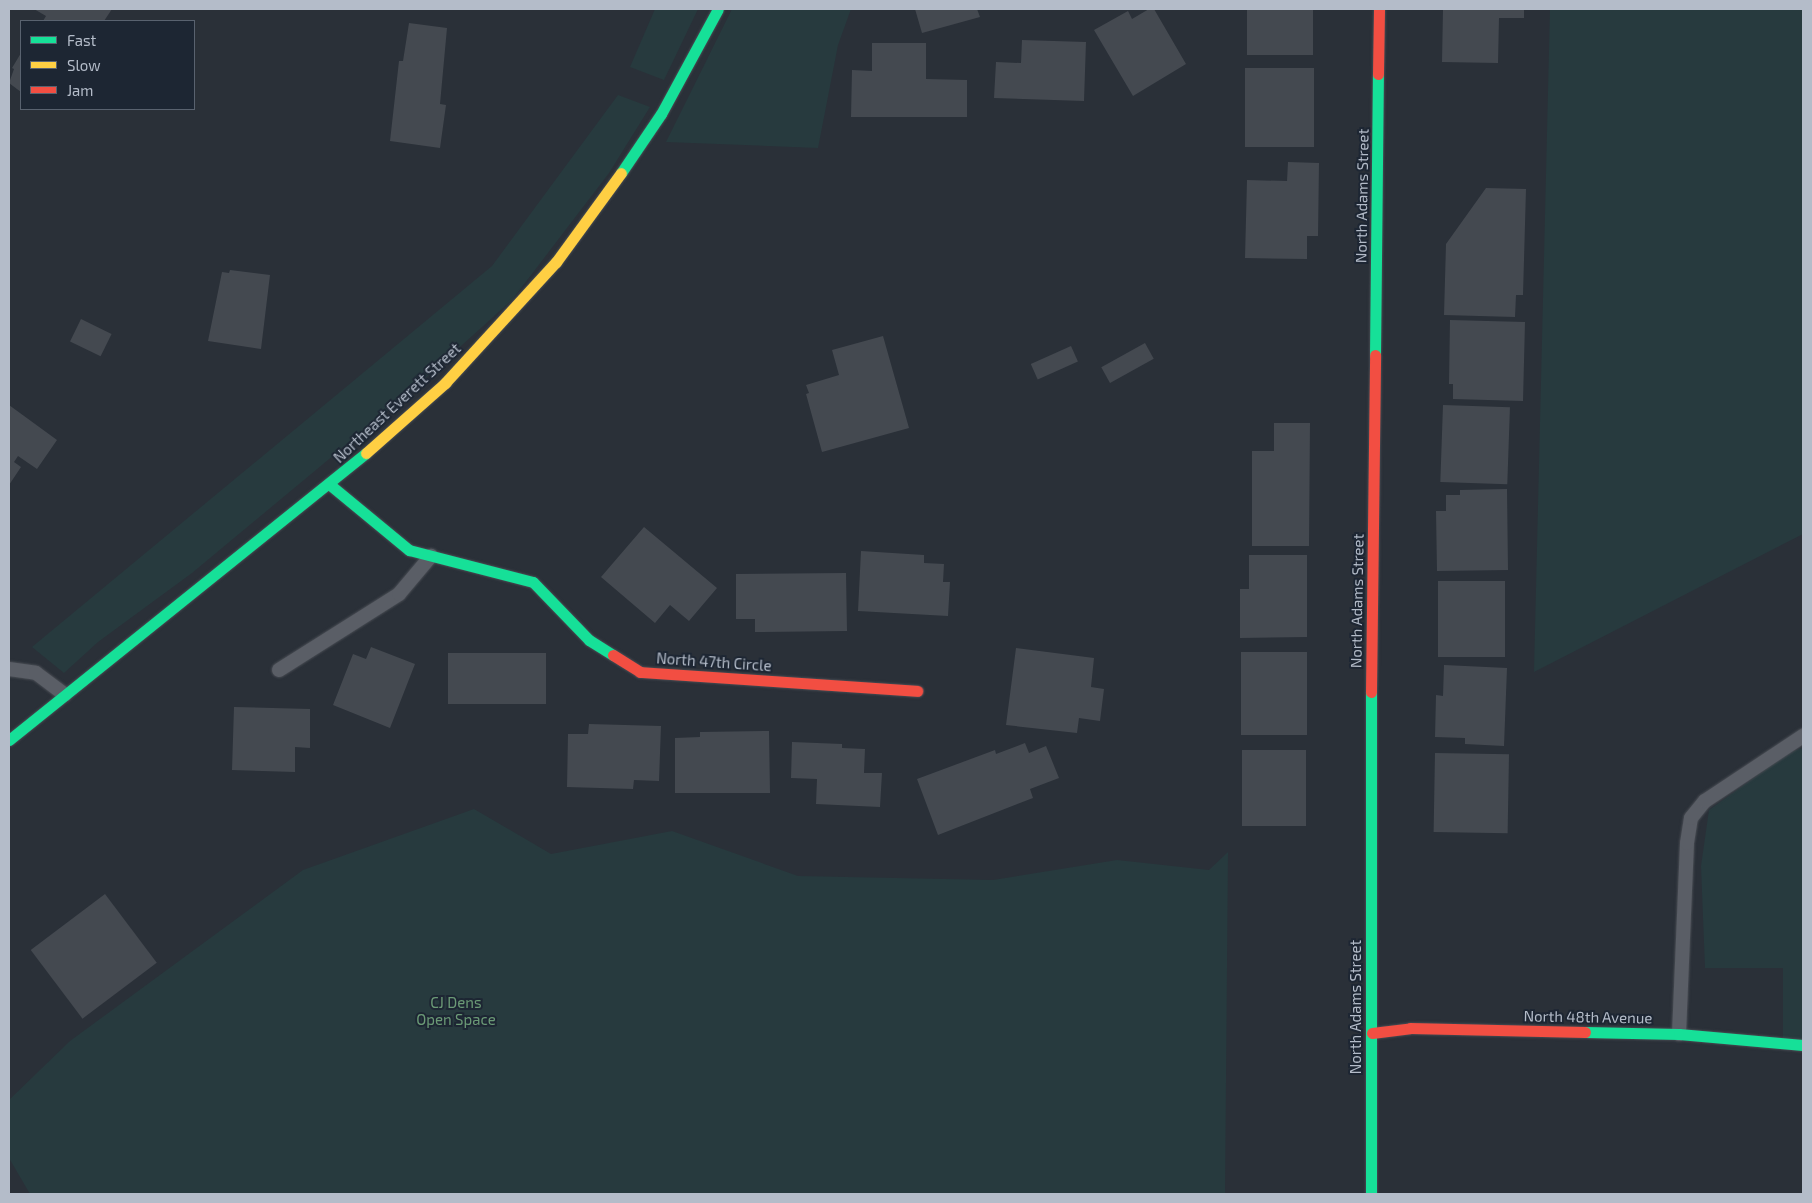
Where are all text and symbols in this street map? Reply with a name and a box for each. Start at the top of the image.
legend [20,20,195,110]
text: Fast [67,31,96,49]
text: Slow [67,56,101,74]
text: Jam [67,81,93,99]
street label: North Adams Street [1352,128,1372,264]
street label: Northeast Everett Street [330,339,464,467]
street label: North Adams Street [1347,533,1367,669]
street label: North 47th Circle [656,649,772,675]
street label: North Adams Street [1347,940,1365,1074]
park label: CJ Dens Open Space [416,993,496,1028]
street label: North 48th Avenue [1523,1007,1653,1027]

